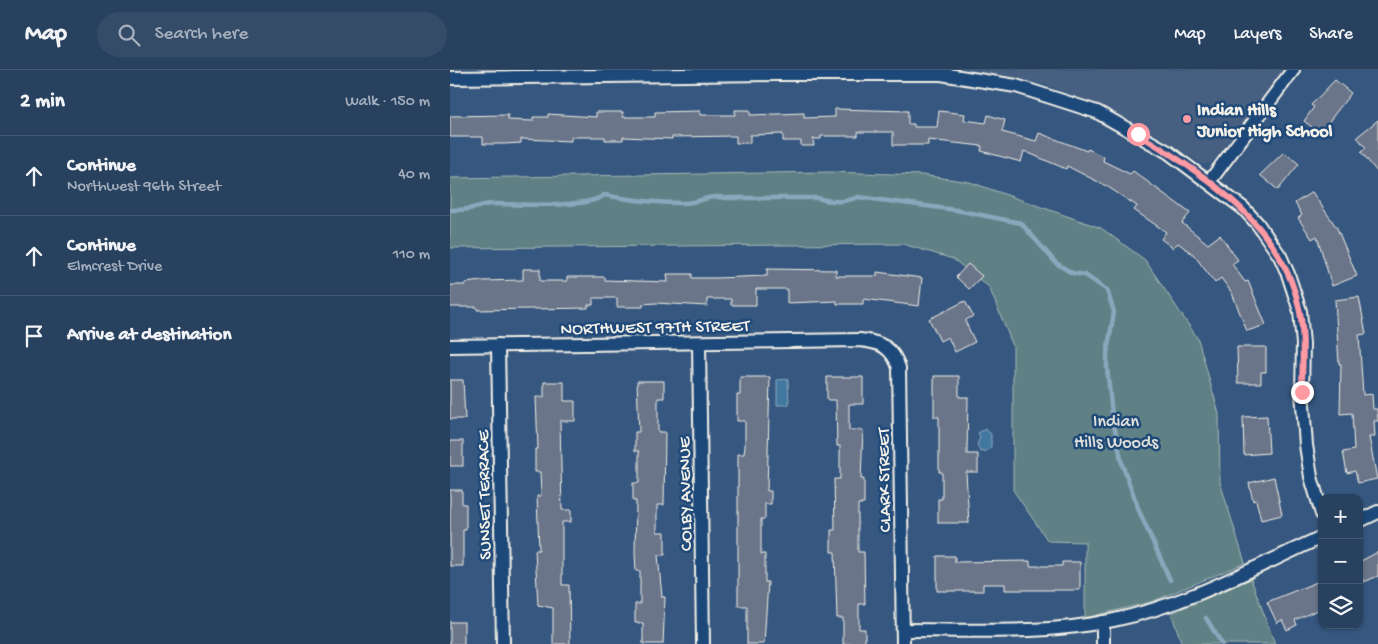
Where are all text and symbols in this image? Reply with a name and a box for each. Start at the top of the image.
search box [97,12,447,57]
text: Map [25,20,67,49]
icon: search [115,21,143,49]
text: Search here [155,23,248,46]
text: Map [1174,24,1206,45]
text: Layers [1234,24,1281,45]
text: Share [1309,24,1353,45]
text: 2 min [20,90,65,115]
text: Walk · 150 m [345,93,430,112]
place label: Indian Hills Junior High School [1196,101,1333,143]
marker: Indian Hills Junior High School [1181,113,1193,125]
route start [1127,123,1150,146]
text: Continue [67,155,136,178]
icon: ahead [20,162,48,190]
text: 40 m [398,166,430,185]
text: Northwest 96th Street [67,178,221,197]
text: Continue [67,235,136,258]
icon: ahead [20,242,48,270]
text: 110 m [393,246,430,265]
text: Elmcrest Drive [67,258,162,277]
street label: NORTHWEST 97TH STREET [560,316,751,341]
icon: arrive [20,322,48,350]
text: Arrive at destination [67,324,231,347]
route end [1291,381,1314,404]
park label: Indian Hills Woods [1074,412,1159,454]
street label: CLARK STREET [874,426,897,532]
street label: SUNSET TERRACE [474,429,497,560]
street label: COLBY AVENUE [675,436,698,551]
map controls [1318,494,1363,629]
button: + [1318,494,1363,539]
button: − [1318,539,1363,584]
button: layers [1318,584,1363,629]

